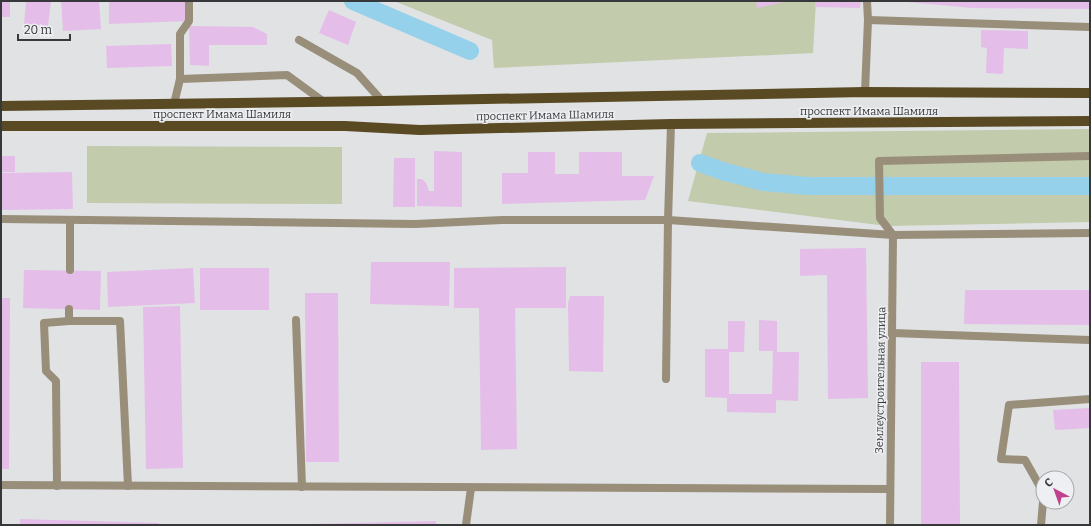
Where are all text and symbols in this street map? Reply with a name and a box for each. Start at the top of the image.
scale bar [18,16,70,42]
text: 20 m [24,23,53,37]
street label: проспект Имама Шамиля [800,105,938,118]
street label: проспект Имама Шамиля [153,108,291,121]
street label: проспект Имама Шамиля [476,108,614,123]
street label: Землеустроительная улица [873,307,888,454]
north arrow [1035,470,1075,510]
text: С [1042,476,1056,490]

